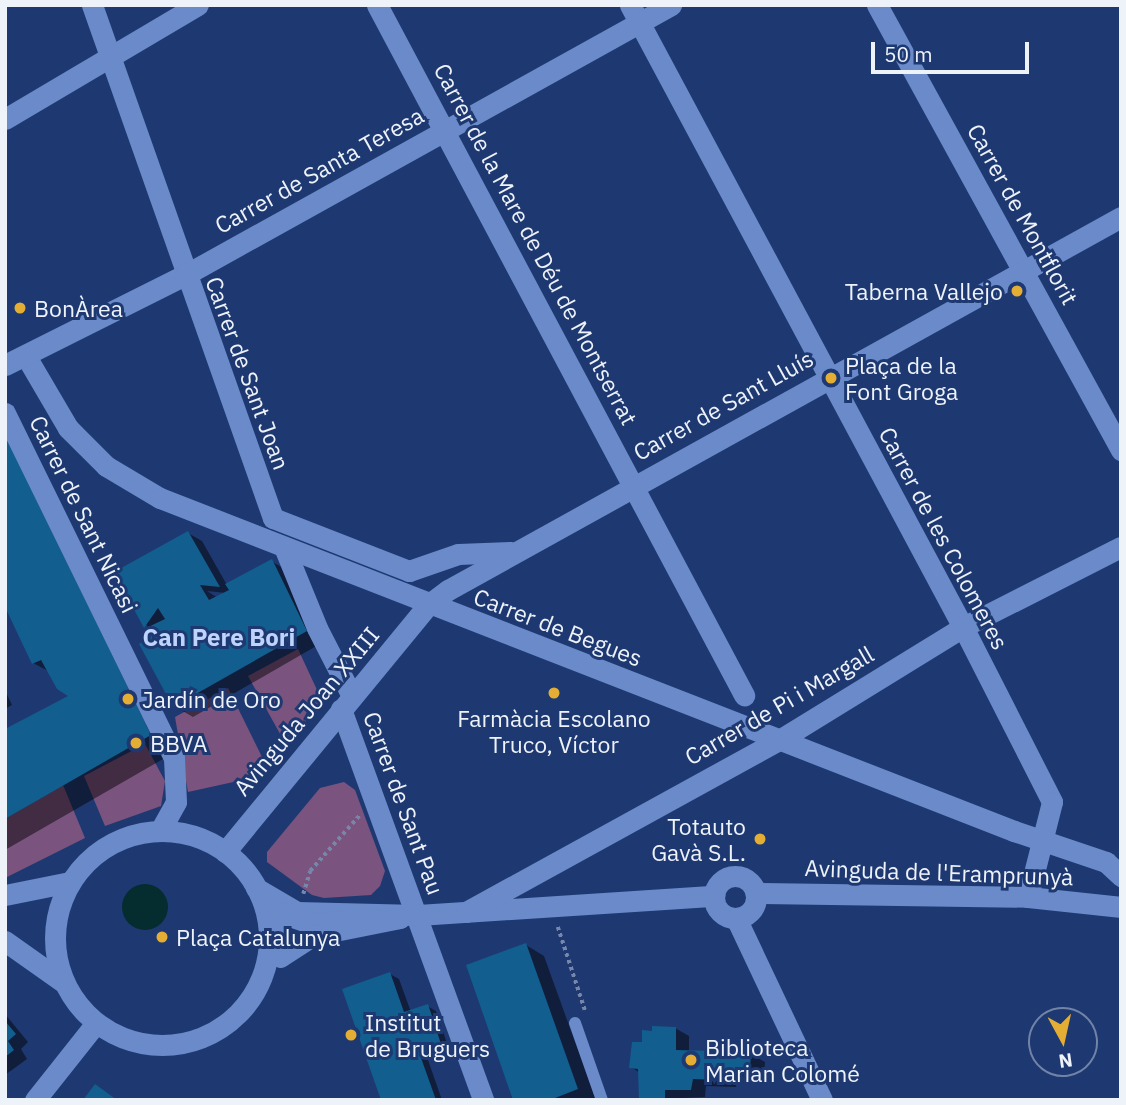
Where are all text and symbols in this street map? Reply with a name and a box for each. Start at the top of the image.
scale bar [874,28,1032,72]
text: 50 m [884,40,933,68]
street label: Carrer de la Mare de Déu de Montserrat [429,58,643,430]
street label: Carrer de Santa Teresa [210,101,428,239]
street label: Carrer de Montflorit [962,119,1084,309]
street label: Carrer de Sant Joan [200,273,296,473]
place label: Taberna Vallejo [845,277,1003,305]
marker: Taberna Vallejo [1009,283,1025,299]
place label: BonÀrea [34,294,123,322]
marker: BonÀrea [12,300,28,316]
street label: Carrer de Sant Lluís [628,344,818,466]
place label: Plaça de la Font Groga [845,351,958,405]
marker: Plaça de la Font Groga [823,370,839,386]
street label: Carrer de Sant Nicasi [24,411,144,617]
street label: Carrer de les Colomeres [874,422,1014,654]
street label: Carrer de Begues [470,582,646,672]
street label: Avinguda Joan XXIII [227,621,385,801]
district label: Can Pere Bori [143,624,295,652]
street label: Carrer de Pi i Margall [680,640,878,770]
place label: Jardín de Oro [142,685,281,713]
marker: Farmàcia Escolano Truco, Víctor [546,685,562,701]
marker: Jardín de Oro [120,691,136,707]
place label: Farmàcia Escolano Truco, Víctor [457,704,651,758]
street label: Carrer de Sant Pau [358,708,450,898]
place label: BBVA [150,729,207,757]
marker: BBVA [128,735,144,751]
place label: Totauto Gavà S.L. [651,812,746,866]
marker: Totauto Gavà S.L. [752,831,768,847]
street label: Avinguda de l'Eramprunyà [804,854,1074,890]
place label: Plaça Catalunya [176,923,340,951]
marker: Plaça Catalunya [154,929,170,945]
north arrow [1028,1007,1098,1077]
place label: Institut de Bruguers [365,1008,490,1062]
marker: Institut de Bruguers [343,1027,359,1043]
place label: Biblioteca Marian Colomé [705,1033,860,1087]
text: N [1057,1048,1074,1074]
marker: Biblioteca Marian Colomé [683,1052,699,1068]

